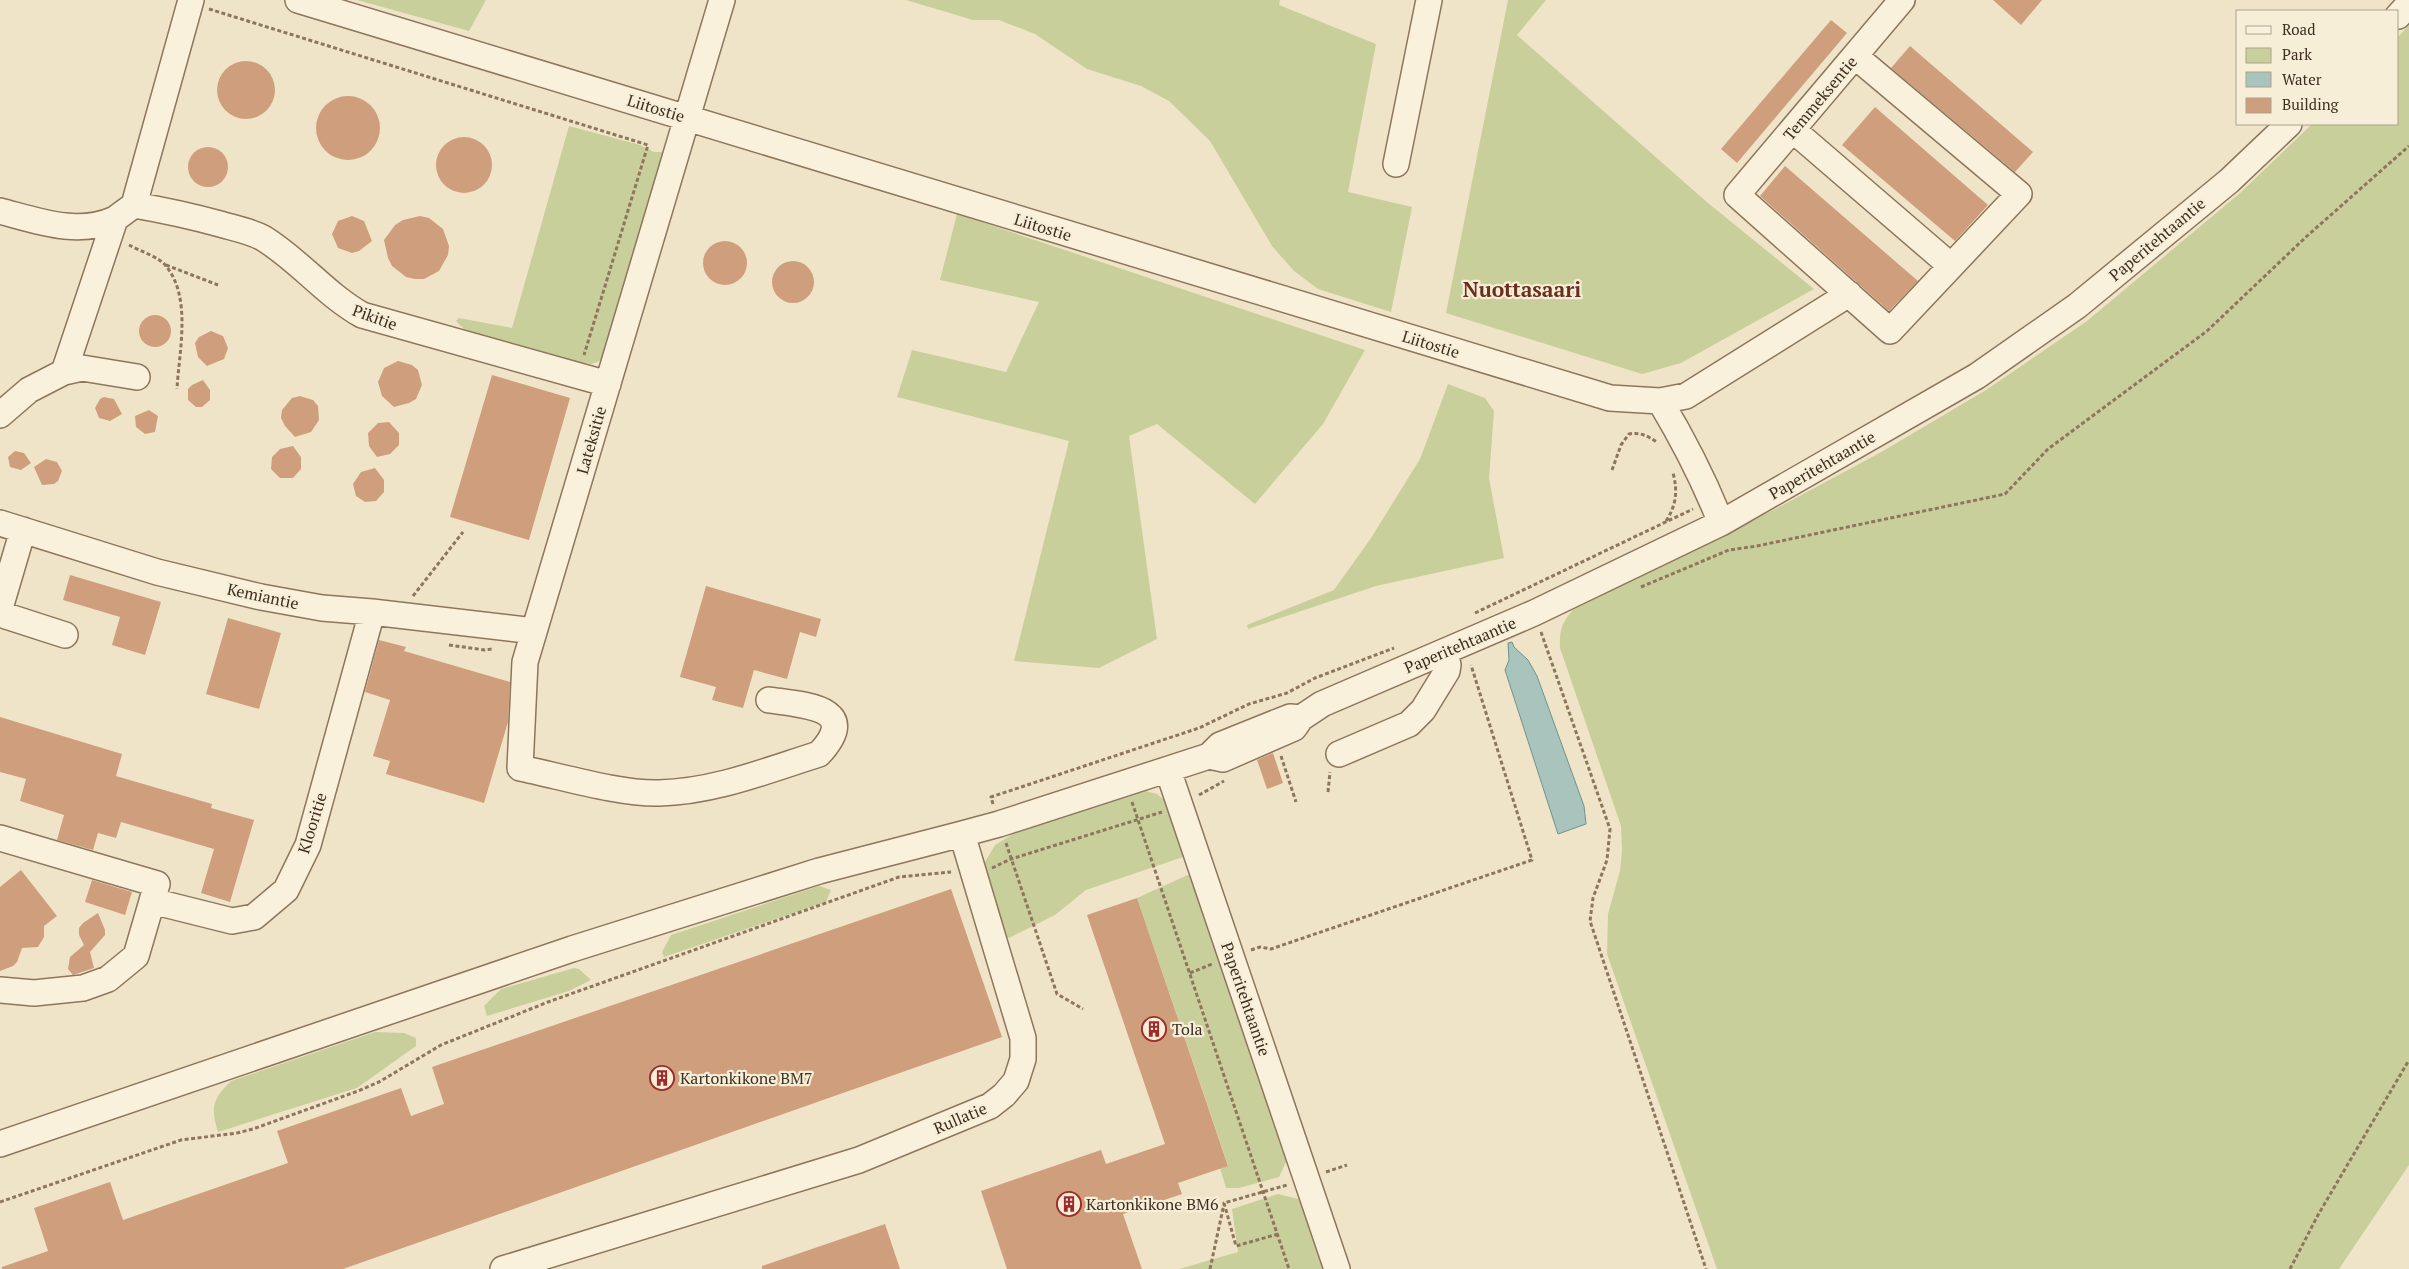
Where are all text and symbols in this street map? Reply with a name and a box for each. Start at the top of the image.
legend [2236,10,2399,125]
text: Road [2282,19,2315,39]
text: Park [2282,44,2312,64]
street label: Temmeksentie [1778,51,1862,145]
text: Water [2282,69,2322,89]
street label: Liitostie [625,89,687,127]
text: Building [2282,94,2340,114]
street label: Paperitehtaantie [2104,192,2210,286]
street label: Liitostie [1012,208,1074,246]
district label: Nuottasaari [1463,275,1581,303]
street label: Pikitie [350,299,400,335]
street label: Liitostie [1400,325,1462,363]
street label: Lateksitie [571,403,611,477]
street label: Paperitehtaantie [1765,426,1879,504]
street label: Kemiantie [225,578,301,614]
street label: Paperitehtaantie [1401,612,1519,678]
street label: Klooritie [292,790,332,856]
street label: Paperitehtaantie [1216,939,1276,1059]
building icon: Tola [1141,1016,1167,1042]
place label: Tola [1172,1018,1203,1040]
building icon: Kartonkikone BM7 [649,1065,675,1091]
place label: Kartonkikone BM7 [680,1067,813,1089]
street label: Rullatie [930,1097,990,1139]
building icon: Kartonkikone BM6 [1056,1191,1082,1217]
place label: Kartonkikone BM6 [1086,1193,1219,1215]

